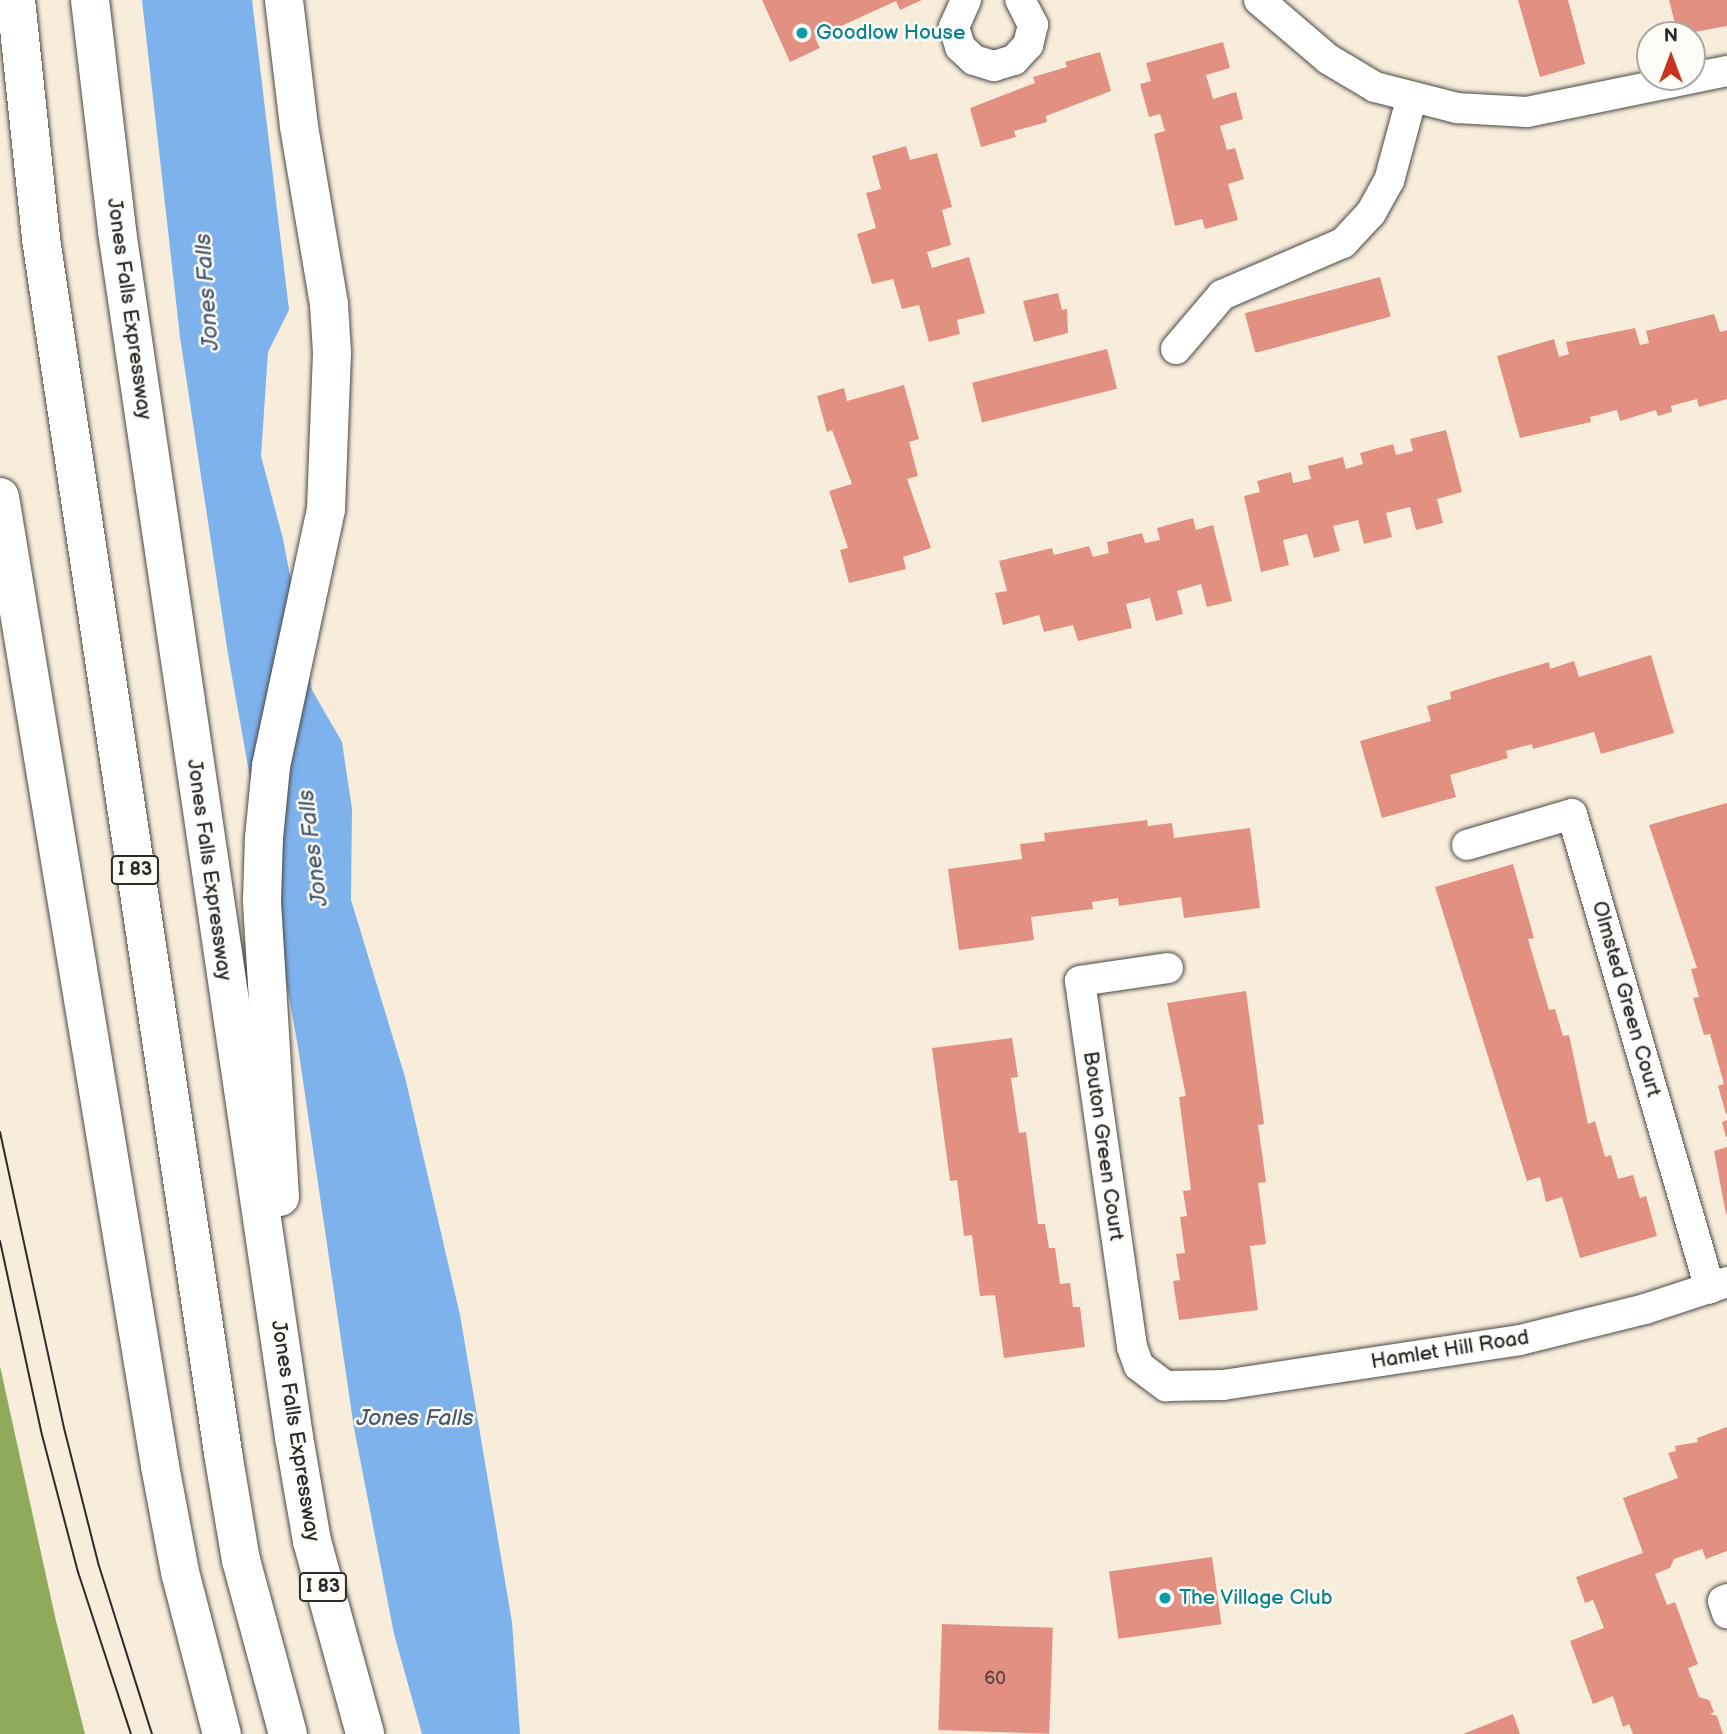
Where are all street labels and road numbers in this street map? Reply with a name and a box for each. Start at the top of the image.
street label: Jones Falls Expressway [101,197,157,421]
street label: Jones Falls Expressway [181,758,237,982]
road number: I 83 [110,855,160,886]
street label: Olmsted Green Court [1586,898,1666,1100]
street label: Bouton Green Court [1077,1050,1129,1242]
street label: Jones Falls Expressway [265,1319,325,1543]
street label: Hamlet Hill Road [1369,1325,1531,1375]
road number: I 83 [298,1572,348,1602]

